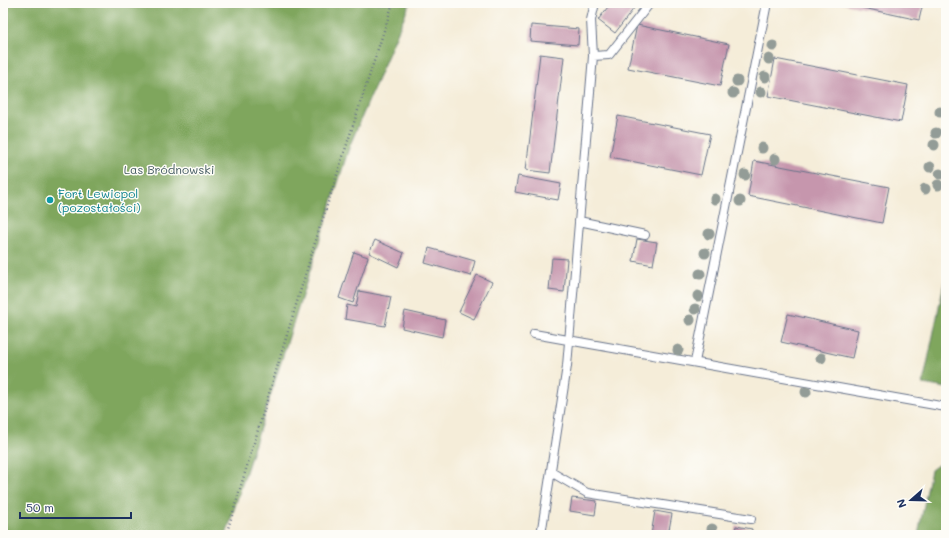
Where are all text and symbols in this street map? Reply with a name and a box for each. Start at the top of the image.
park label: Las Bródnowski [124,161,214,177]
place label: Fort Lewicpol (pozostałości) [58,185,140,215]
marker: Fort Lewicpol (pozostałości) [45,195,55,205]
north arrow [891,480,931,520]
scale bar [20,494,131,520]
text: N [893,497,910,510]
text: 50 m [26,499,54,515]

